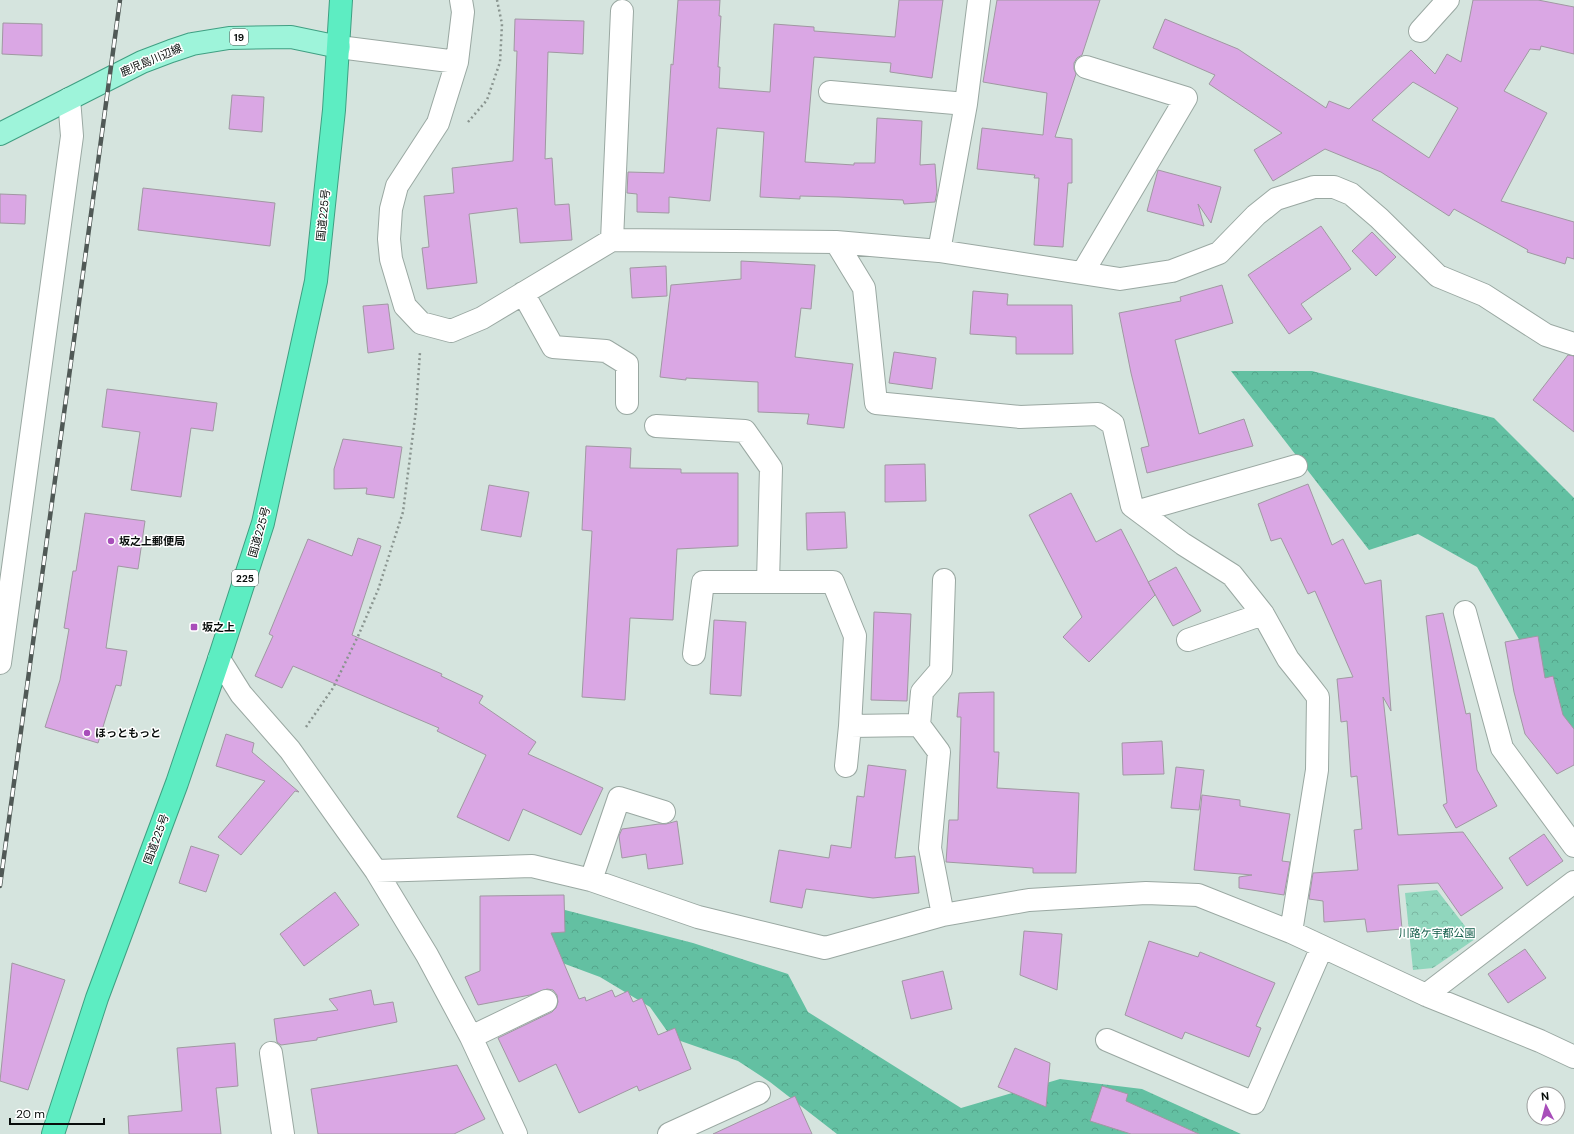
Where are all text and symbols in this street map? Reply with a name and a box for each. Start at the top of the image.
road number: 19 [230,29,248,45]
street label: 鹿児島川辺線 [118,41,184,79]
street label: 国道225号 [313,188,333,242]
street label: 国道225号 [245,505,273,559]
place label: 坂之上郵便局 [119,534,185,548]
marker: 坂之上郵便局 [106,536,116,546]
road number: 225 [232,570,258,586]
place label: 坂之上 [202,620,235,634]
marker: 坂之上 [189,622,199,632]
place label: ほっともっと [95,726,161,740]
marker: ほっともっと [82,728,92,738]
street label: 国道225号 [140,812,172,866]
park label: 川路ケ宇都公園 [1399,926,1476,940]
north arrow [1526,1086,1566,1126]
text: N [1540,1089,1550,1103]
scale bar [10,1100,104,1126]
text: 20 m [16,1106,45,1122]

